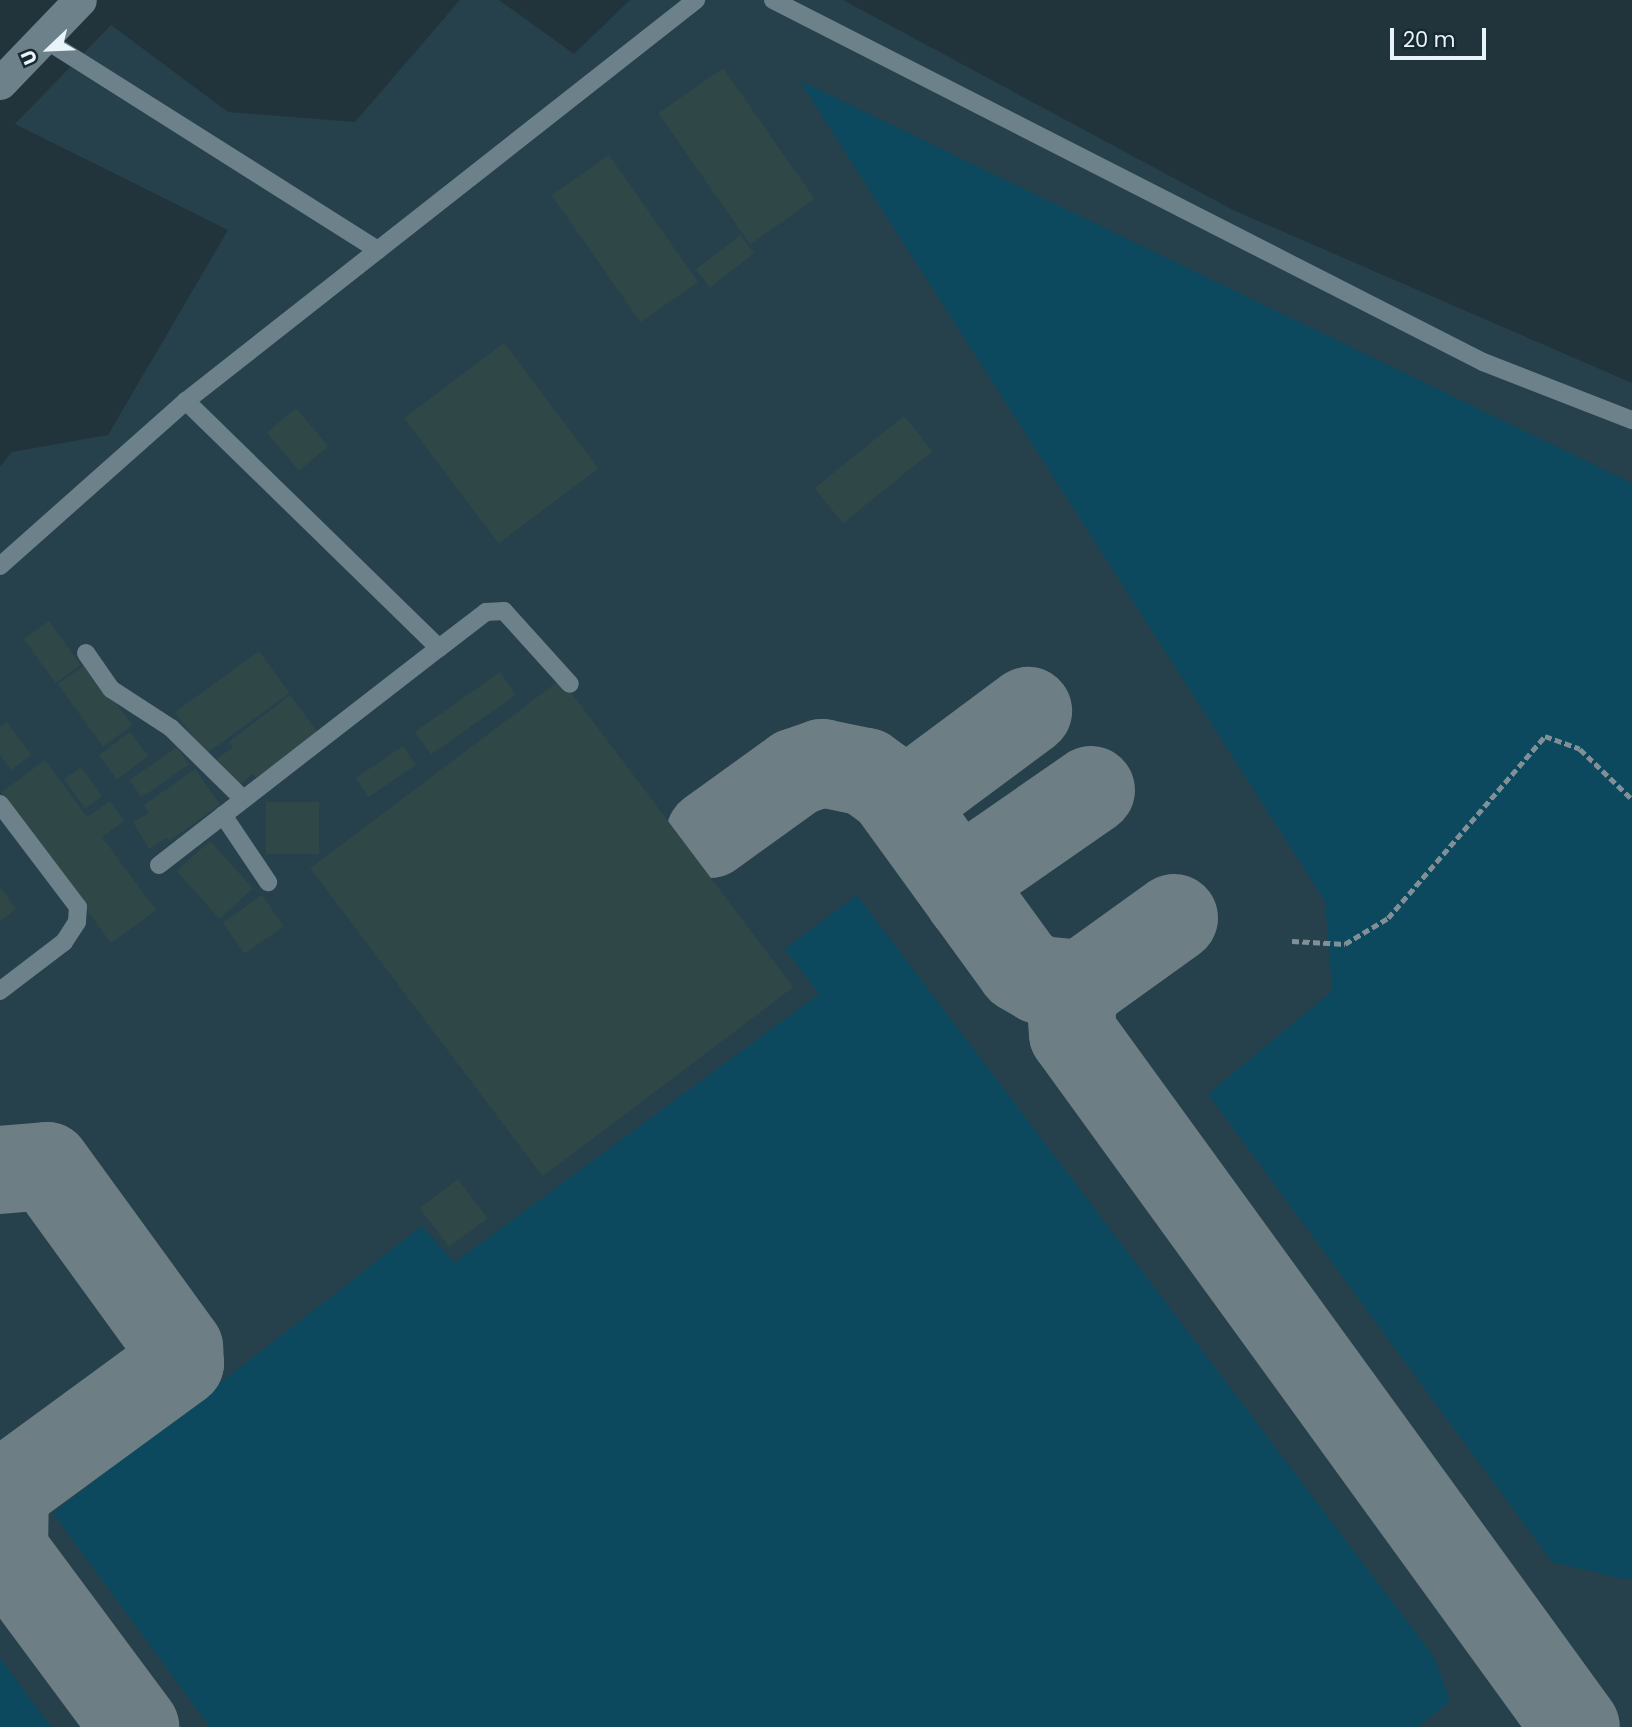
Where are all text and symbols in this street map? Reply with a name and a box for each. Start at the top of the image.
north arrow [14,14,84,84]
scale bar [1394,14,1490,58]
text: 20 m [1403,25,1456,54]
text: U [14,46,44,69]

